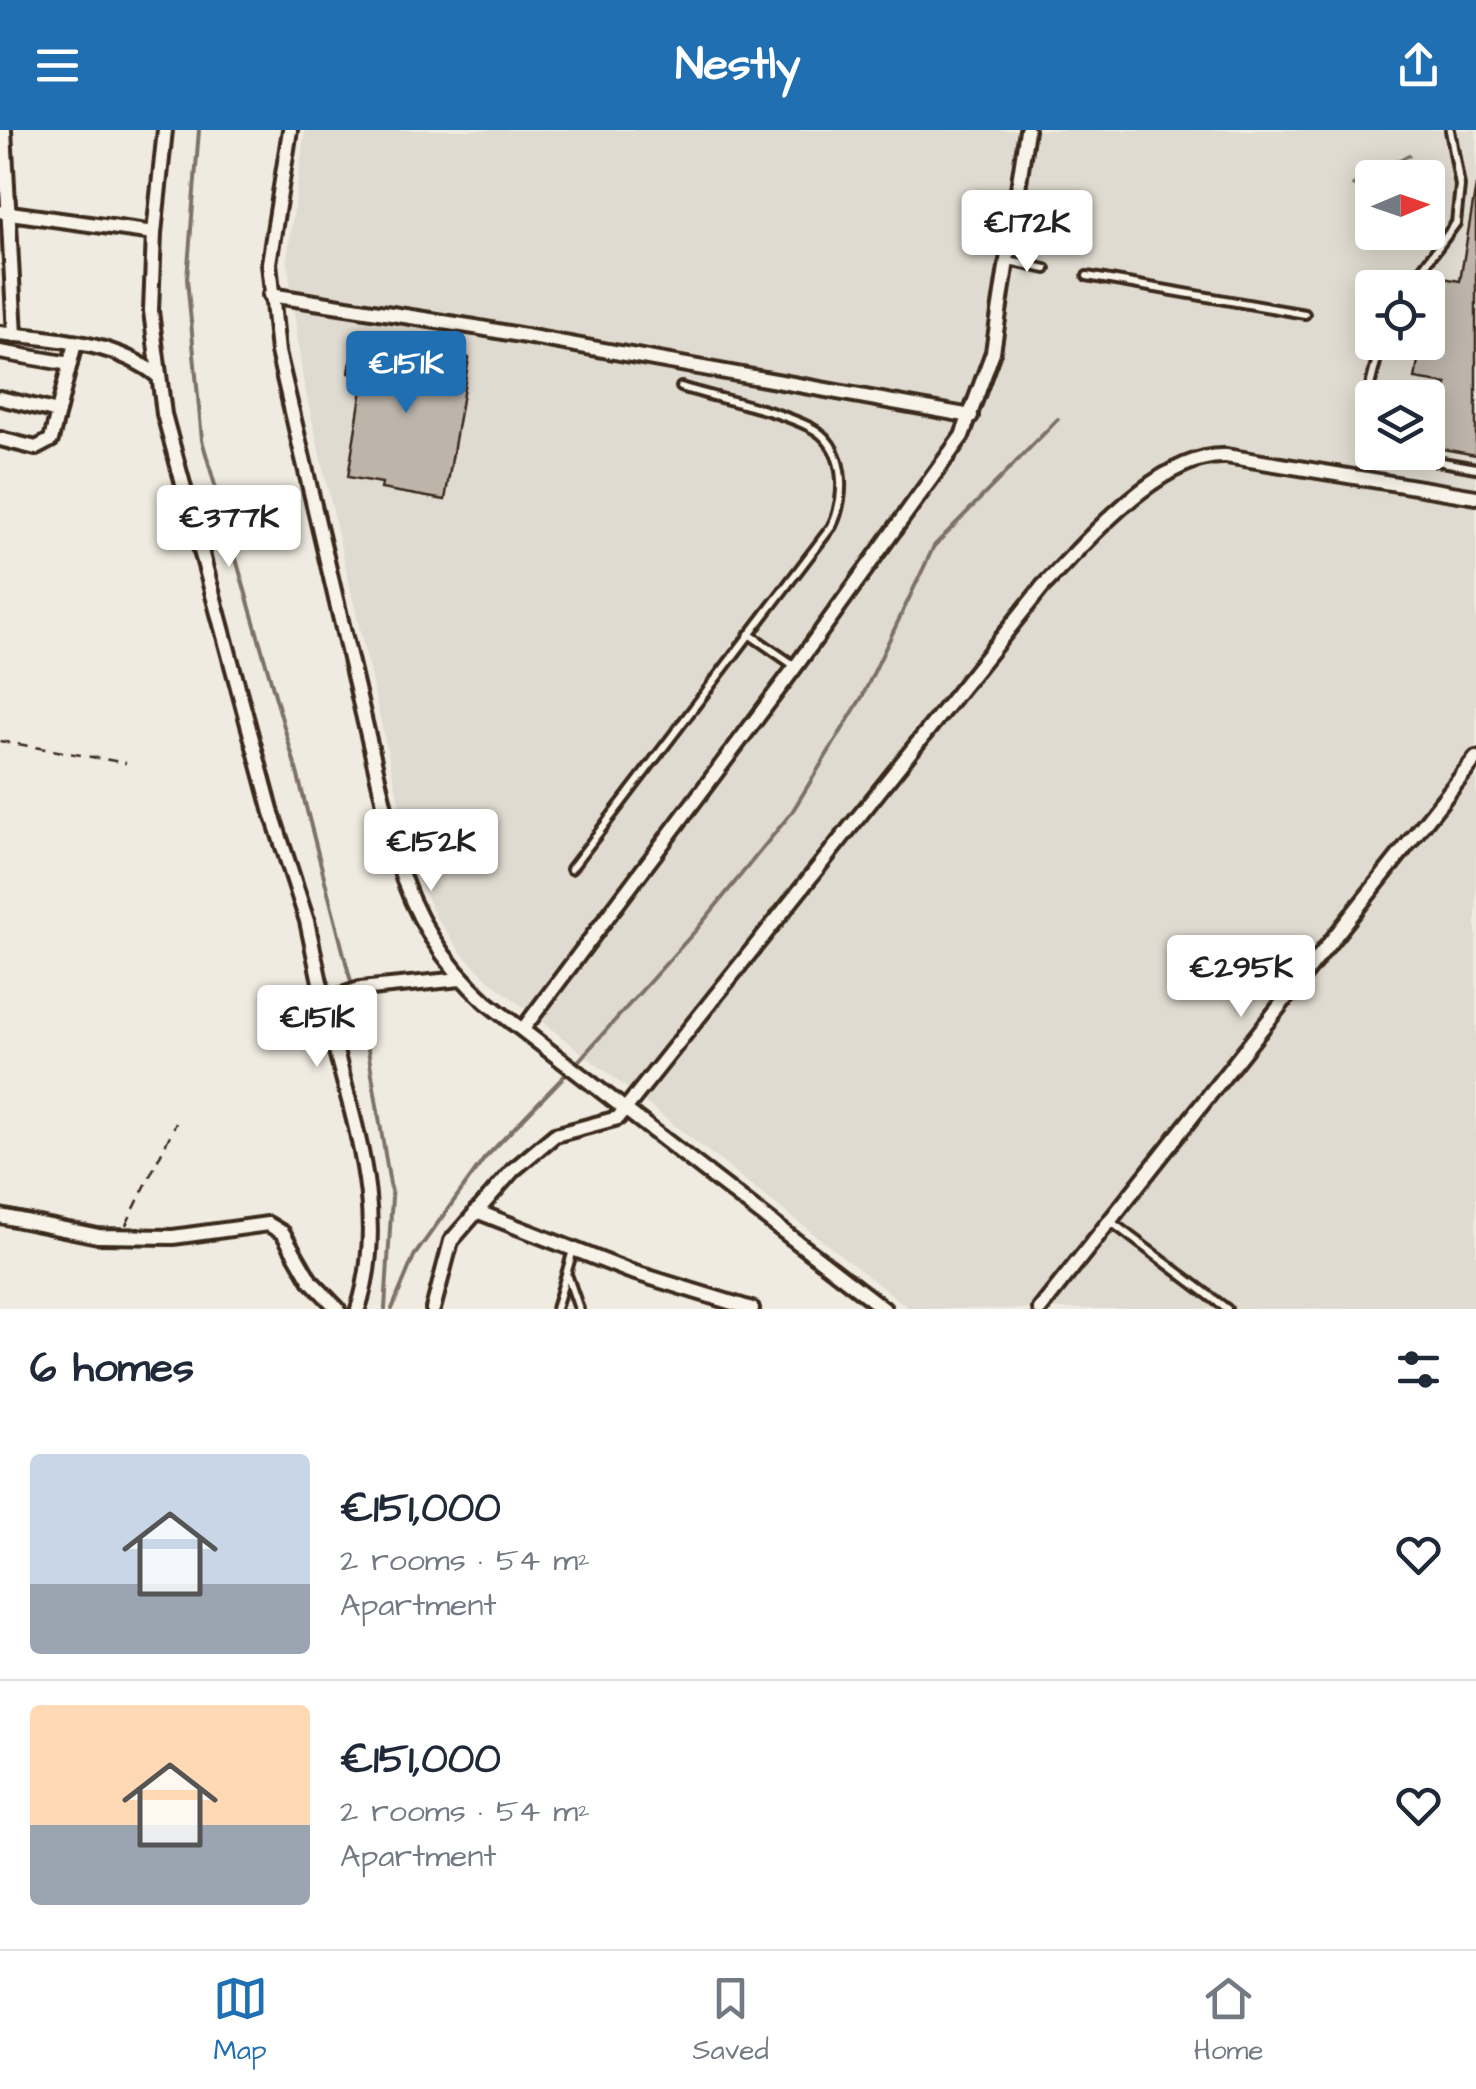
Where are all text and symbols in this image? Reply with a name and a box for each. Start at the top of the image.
text: Nestly [675,34,801,96]
icon: menu [30,38,85,93]
icon: share [1391,38,1446,93]
north arrow [1355,160,1445,250]
map controls [1355,160,1445,470]
pin: €172K [957,190,1097,275]
text: €172K [984,200,1070,245]
button: locate [1355,270,1445,360]
pin: €151K [336,331,476,416]
text: €151K [368,341,444,386]
button: layers [1355,380,1445,470]
pin: €377K [159,485,299,570]
text: €377K [179,495,279,540]
pin: €152K [361,809,501,894]
text: €152K [386,819,476,864]
pin: €295K [1171,935,1311,1020]
text: €295K [1189,945,1293,990]
pin: €151K [247,985,387,1070]
text: €151K [279,995,355,1040]
text: 6 homes [30,1340,194,1398]
icon: filters [1391,1342,1446,1397]
text: €151,000 [340,1480,501,1538]
icon: home [110,1494,230,1614]
icon: heart [1391,1527,1446,1582]
text: 2 rooms · 54 m² [340,1538,590,1583]
text: Apartment [340,1583,496,1628]
text: €151,000 [340,1731,501,1789]
icon: home [110,1745,230,1865]
icon: heart [1391,1778,1446,1833]
text: 2 rooms · 54 m² [340,1789,590,1834]
text: Apartment [340,1834,496,1879]
tab: Map [213,1971,268,2070]
tab: Saved [693,1971,769,2070]
tab: Home [1194,1971,1263,2070]

